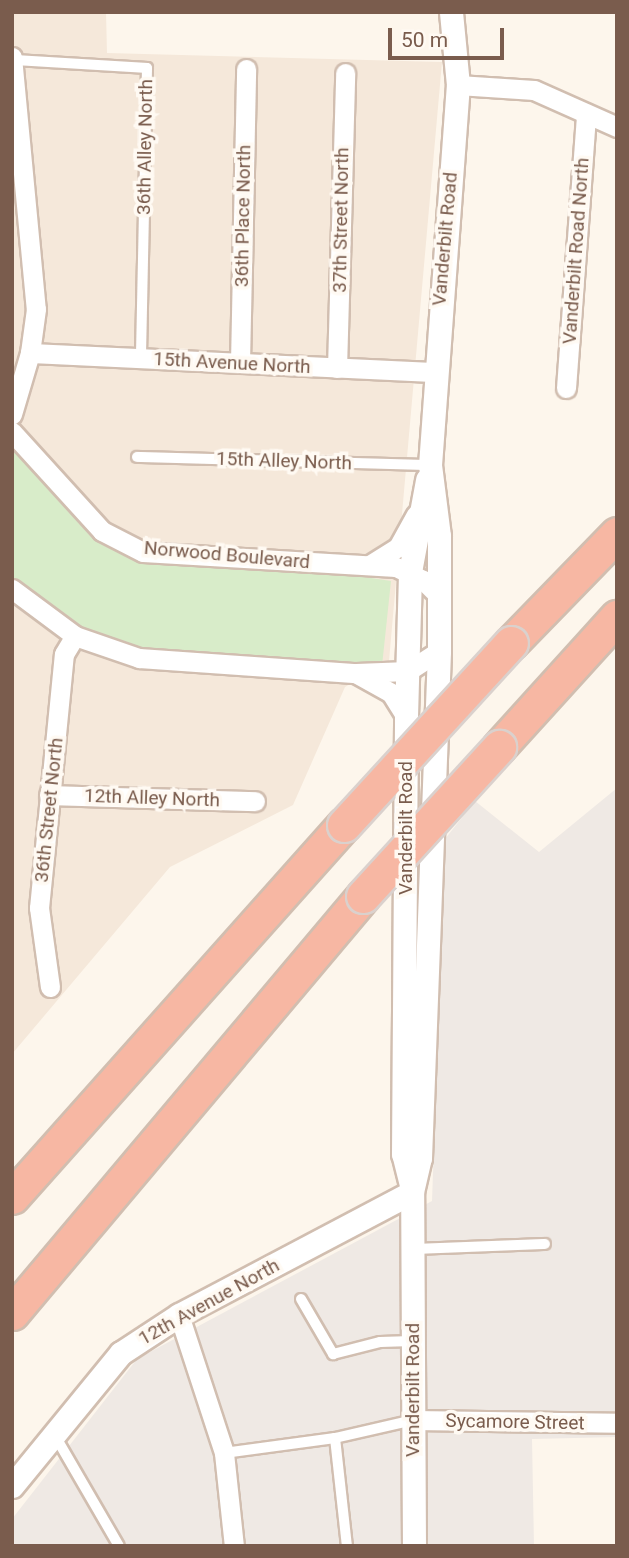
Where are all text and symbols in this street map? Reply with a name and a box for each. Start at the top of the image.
scale bar [391,14,506,58]
text: 50 m [401,28,448,52]
street label: 36th Alley North [132,79,158,215]
street label: 36th Place North [230,145,256,287]
street label: 37th Street North [328,147,354,293]
street label: Vanderbilt Road North [558,157,594,345]
street label: Vanderbilt Road [428,171,462,307]
street label: 15th Avenue North [153,347,311,379]
street label: 15th Alley North [216,447,352,475]
street label: Norwood Boulevard [143,536,311,574]
street label: 36th Street North [30,736,68,884]
street label: Vanderbilt Road [395,761,417,895]
street label: 12th Alley North [84,784,220,812]
street label: 12th Avenue North [135,1254,283,1350]
street label: Vanderbilt Road [402,1323,424,1457]
street label: Sycamore Street [445,1409,585,1435]

